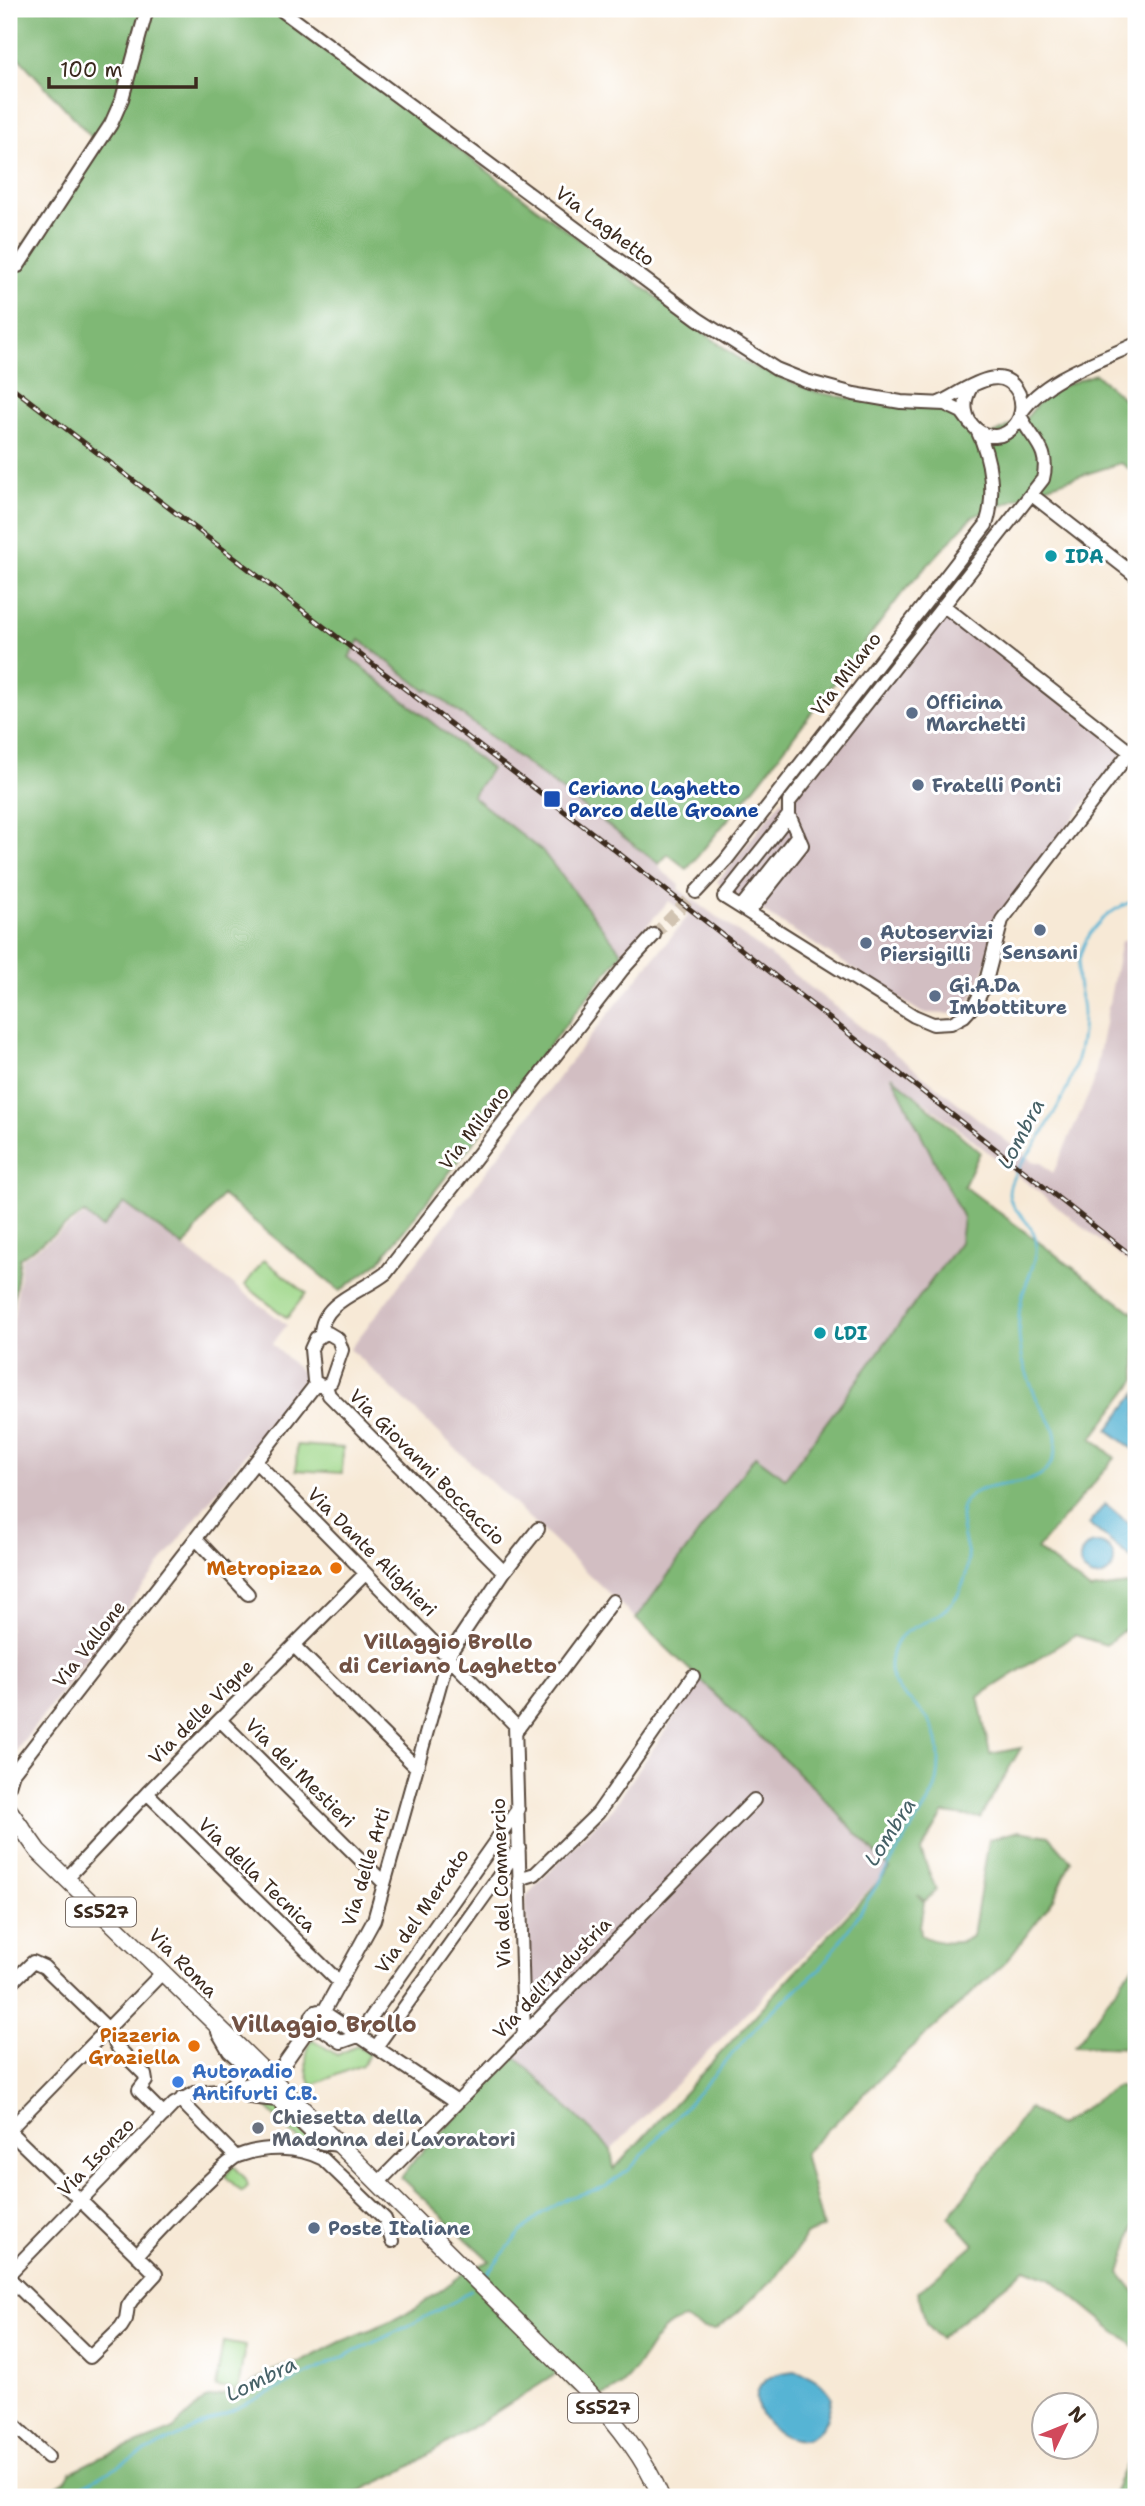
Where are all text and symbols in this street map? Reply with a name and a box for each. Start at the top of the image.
scale bar [49,46,196,90]
text: 100 m [60,56,123,84]
street label: Via Laghetto [550,180,660,272]
place label: IDA [1065,544,1104,569]
marker: IDA [1043,548,1059,564]
street label: Via Milano [805,627,887,721]
place label: Officina Marchetti [926,690,1026,737]
marker: Officina Marchetti [904,705,920,721]
place label: Fratelli Ponti [932,773,1061,798]
place label: Ceriano Laghetto Parco delle Groane [568,776,759,823]
marker: Fratelli Ponti [910,777,926,793]
marker: Ceriano Laghetto Parco delle Groane [542,789,562,809]
place label: Autoservizi Piersigilli [880,920,993,967]
marker: Sensani [1032,922,1048,938]
marker: Autoservizi Piersigilli [858,935,874,951]
place label: Sensani [1002,940,1078,965]
place label: Gi.A.Da Imbottiture [949,973,1067,1020]
marker: Gi.A.Da Imbottiture [927,988,943,1004]
street label: Via Milano [433,1081,515,1175]
water label: Lombra [991,1094,1051,1174]
place label: LDI [834,1321,868,1346]
marker: LDI [812,1325,828,1341]
street label: Via Giovanni Boccaccio [344,1384,510,1550]
street label: Via Dante Alighieri [302,1482,442,1622]
place label: Metropizza [206,1556,322,1581]
marker: Metropizza [328,1560,344,1576]
street label: Via Vallone [47,1595,131,1693]
district label: Villaggio Brollo di Ceriano Laghetto [339,1628,557,1680]
street label: Via delle Vigne [143,1654,259,1770]
street label: Via dei Mestieri [240,1713,360,1833]
water label: Lombra [858,1793,922,1871]
street label: Via del Commercio [486,1798,516,1968]
street label: Via delle Arti [336,1805,396,1929]
street label: Via della Tecnica [193,1812,322,1938]
street label: Via del Mercato [370,1843,474,1979]
road number: SS527 [66,1898,136,1926]
street label: Via dell'Industria [487,1912,617,2044]
street label: Via Roma [143,1923,223,2003]
district label: Villaggio Brollo [231,2009,417,2039]
place label: Pizzeria Graziella [88,2023,180,2070]
marker: Pizzeria Graziella [186,2038,202,2054]
place label: Autoradio Antifurti C.B. [192,2059,318,2106]
marker: Autoradio Antifurti C.B. [170,2074,186,2090]
place label: Chiesetta della Madonna dei Lavoratori [272,2105,516,2152]
street label: Via Isonzo [52,2112,140,2202]
marker: Chiesetta della Madonna dei Lavoratori [250,2120,266,2136]
place label: Poste Italiane [328,2216,471,2241]
marker: Poste Italiane [306,2220,322,2236]
water label: Lombra [221,2350,301,2408]
north arrow [1030,2390,1100,2460]
road number: SS527 [568,2394,638,2422]
text: N [1063,2401,1091,2429]

